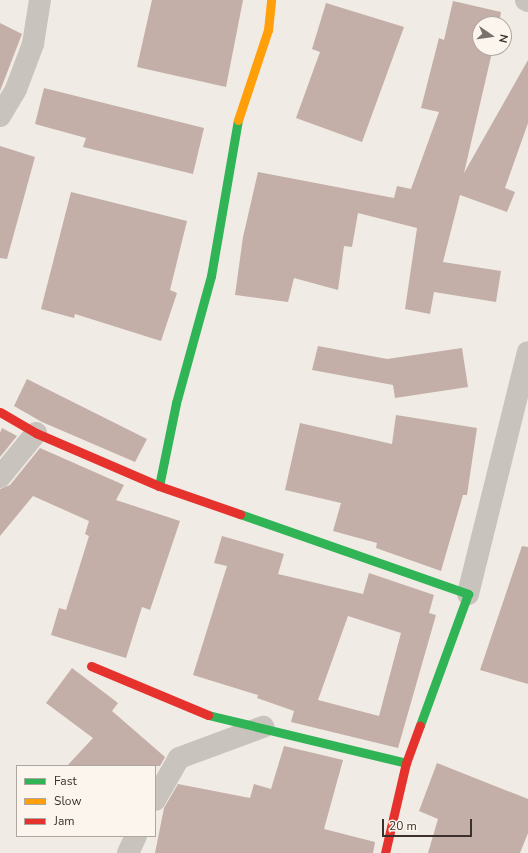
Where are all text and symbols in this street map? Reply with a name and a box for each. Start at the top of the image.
north arrow [472,16,512,56]
text: N [495,33,511,44]
legend [16,765,156,837]
text: Fast [54,773,77,789]
text: Slow [54,793,82,809]
scale bar [384,811,474,837]
text: Jam [54,813,75,829]
text: 20 m [389,818,417,834]

